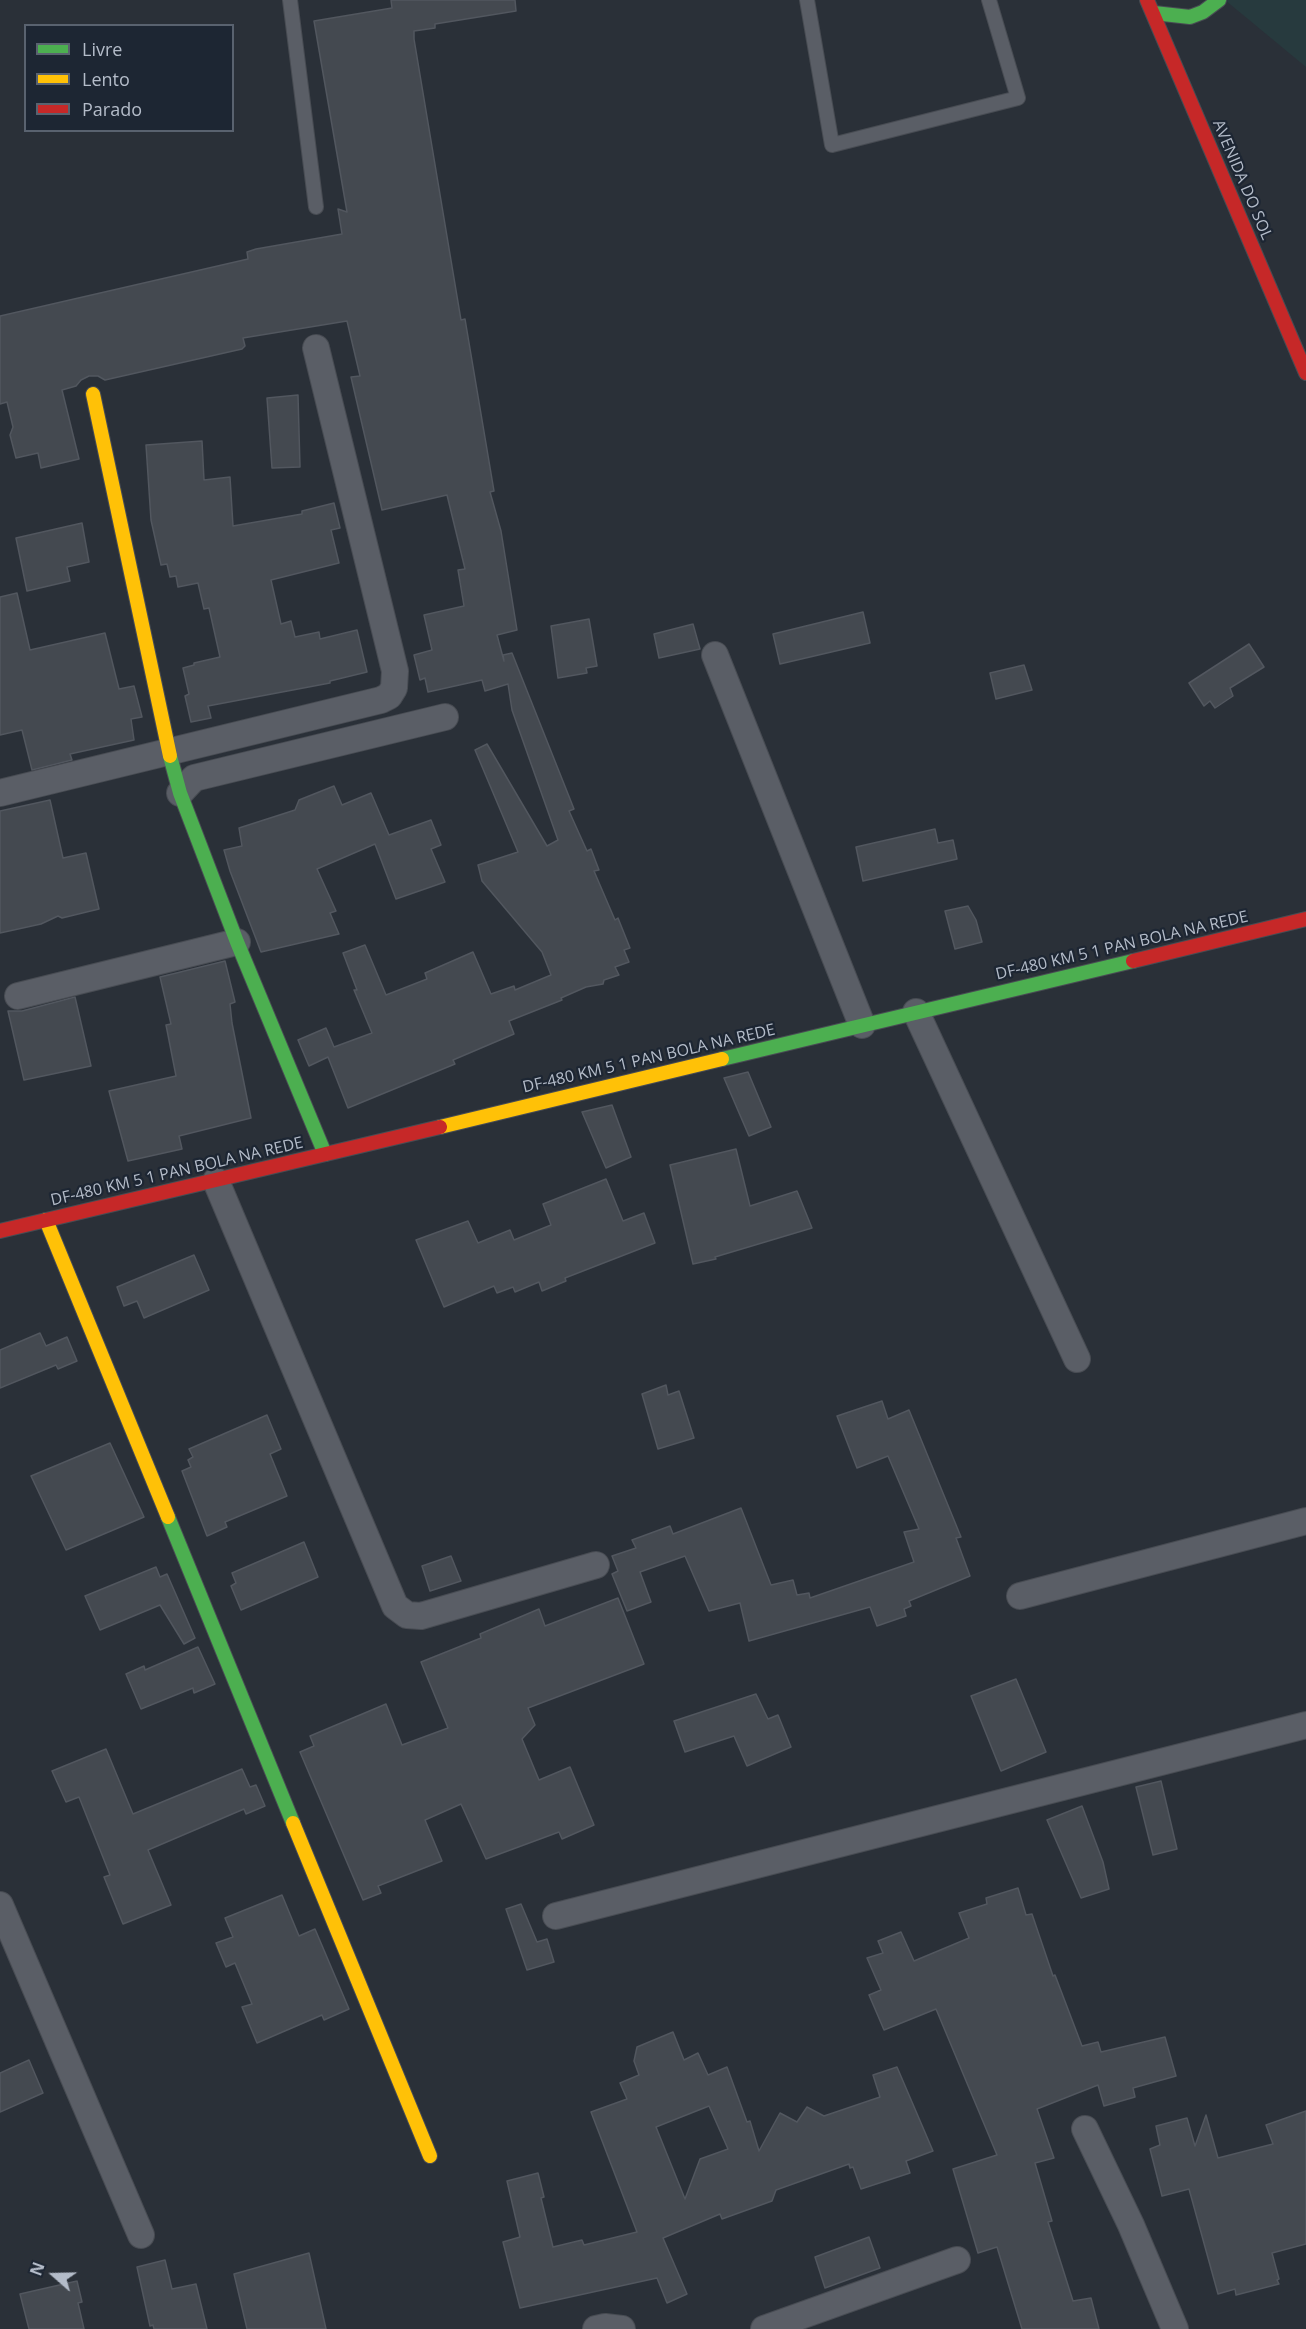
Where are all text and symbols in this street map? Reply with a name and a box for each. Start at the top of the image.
legend [24,24,234,132]
text: Livre [82,37,122,61]
text: Lento [82,67,130,91]
text: Parado [82,97,142,121]
street label: AVENIDA DO SOL [1208,117,1276,243]
street label: DF-480 KM 5 1 PAN BOLA NA REDE [994,908,1250,984]
street label: DF-480 KM 5 1 PAN BOLA NA REDE [521,1021,777,1097]
street label: DF-480 KM 5 1 PAN BOLA NA REDE [49,1134,305,1210]
north arrow [24,2245,84,2305]
text: N [25,2259,50,2279]

